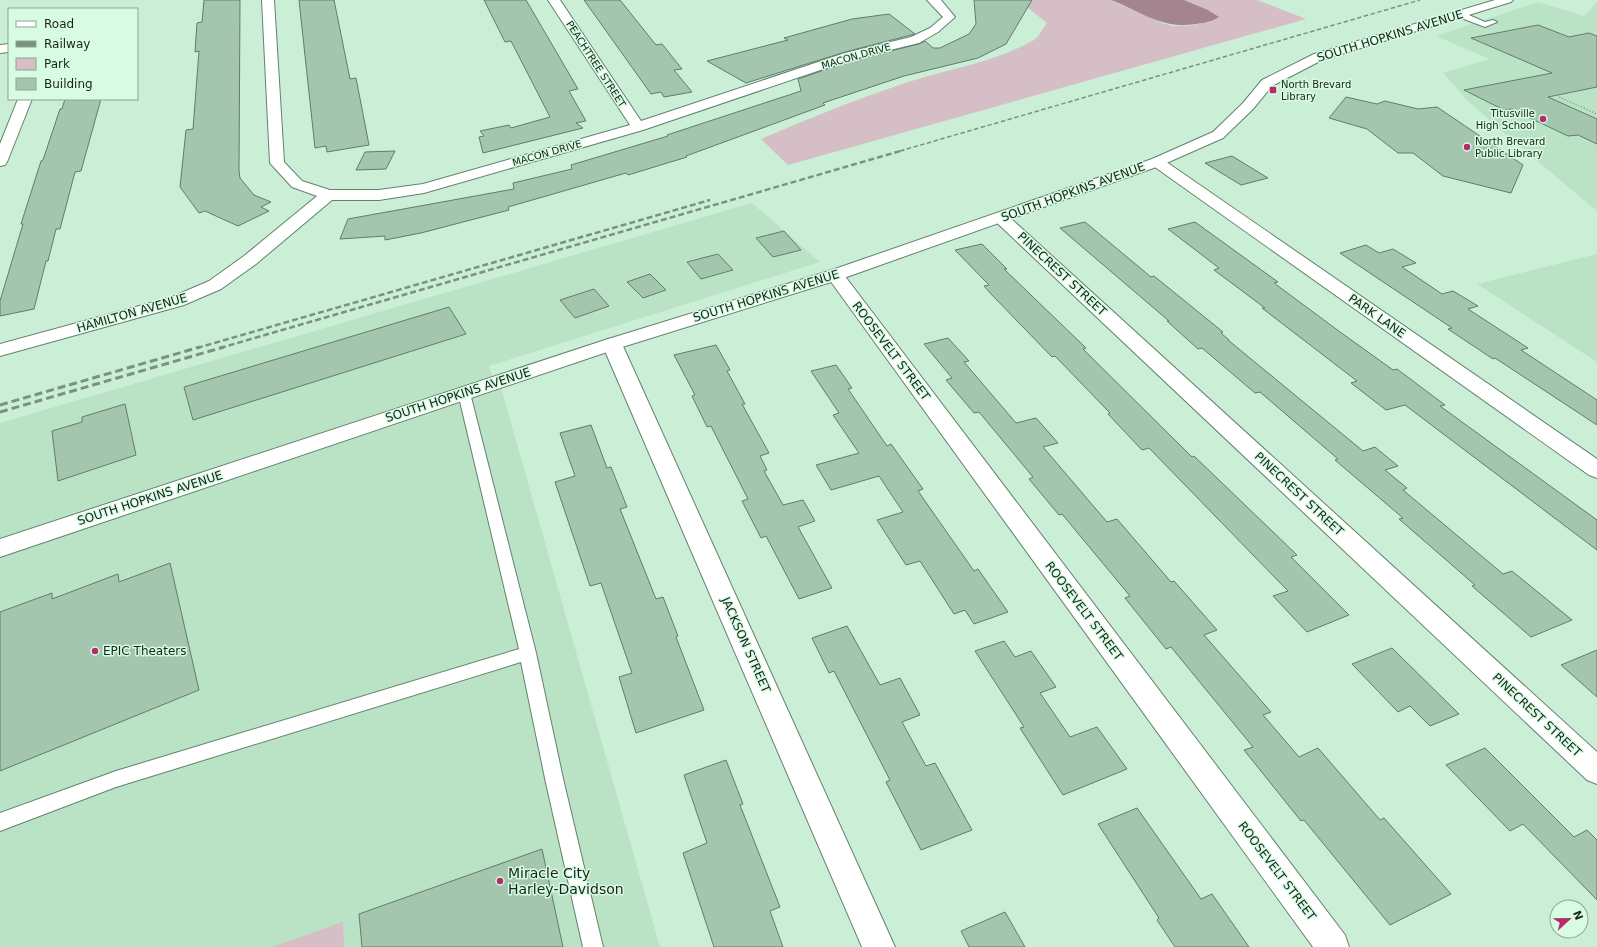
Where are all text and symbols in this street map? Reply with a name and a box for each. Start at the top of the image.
street label: SOUTH HOPKINS AVENUE [1315,7,1465,65]
legend [8,8,138,100]
text: Road [44,17,74,31]
street label: PEACHTREE STREET [564,19,628,110]
text: Railway [44,37,90,51]
street label: MACON DRIVE [820,41,892,71]
text: Park [44,57,70,71]
text: Building [44,77,93,91]
place label: North Brevard Library [1281,79,1351,102]
marker: North Brevard Library [1268,85,1278,95]
place label: Titusville High School [1476,108,1535,131]
marker: Titusville High School [1538,114,1548,124]
place label: North Brevard Public Library [1475,136,1545,159]
street label: MACON DRIVE [511,138,583,168]
marker: North Brevard Public Library [1462,142,1472,152]
street label: SOUTH HOPKINS AVENUE [999,159,1147,225]
street label: PINECREST STREET [1015,229,1110,319]
street label: SOUTH HOPKINS AVENUE [691,267,841,325]
street label: HAMILTON AVENUE [75,291,189,335]
street label: PARK LANE [1346,291,1408,341]
street label: ROOSEVELT STREET [849,299,933,404]
street label: SOUTH HOPKINS AVENUE [384,365,532,425]
street label: PINECREST STREET [1252,449,1347,539]
street label: SOUTH HOPKINS AVENUE [76,468,224,528]
street label: ROOSEVELT STREET [1042,559,1126,664]
street label: JACKSON STREET [718,594,774,696]
place label: EPIC Theaters [103,644,187,658]
marker: EPIC Theaters [90,646,100,656]
street label: PINECREST STREET [1490,670,1585,760]
street label: ROOSEVELT STREET [1235,819,1319,924]
place label: Miracle City Harley-Davidson [508,865,624,897]
marker: Miracle City Harley-Davidson [495,876,505,886]
north arrow [1549,899,1589,939]
text: N [1570,909,1586,922]

